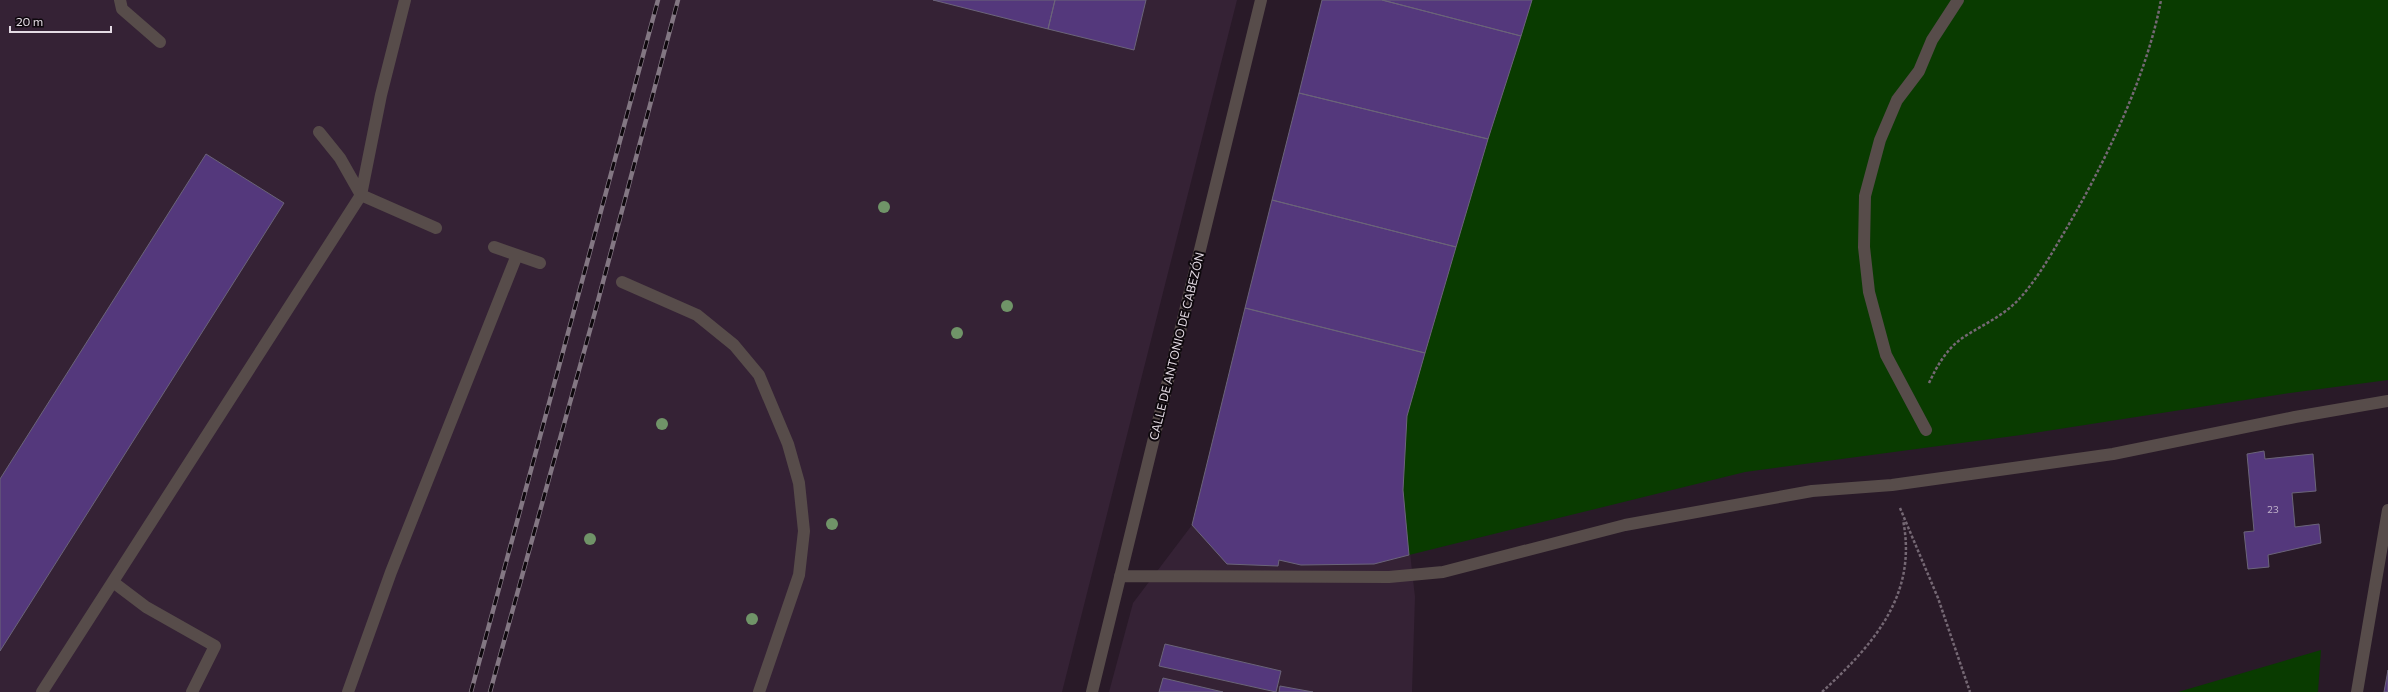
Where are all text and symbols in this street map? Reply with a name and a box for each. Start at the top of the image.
scale bar [10,8,111,34]
text: 20 m [16,14,43,28]
street label: CALLE DE ANTONIO DE CABEZÓN [1146,251,1206,441]
house number: 23 [2267,503,2279,515]

